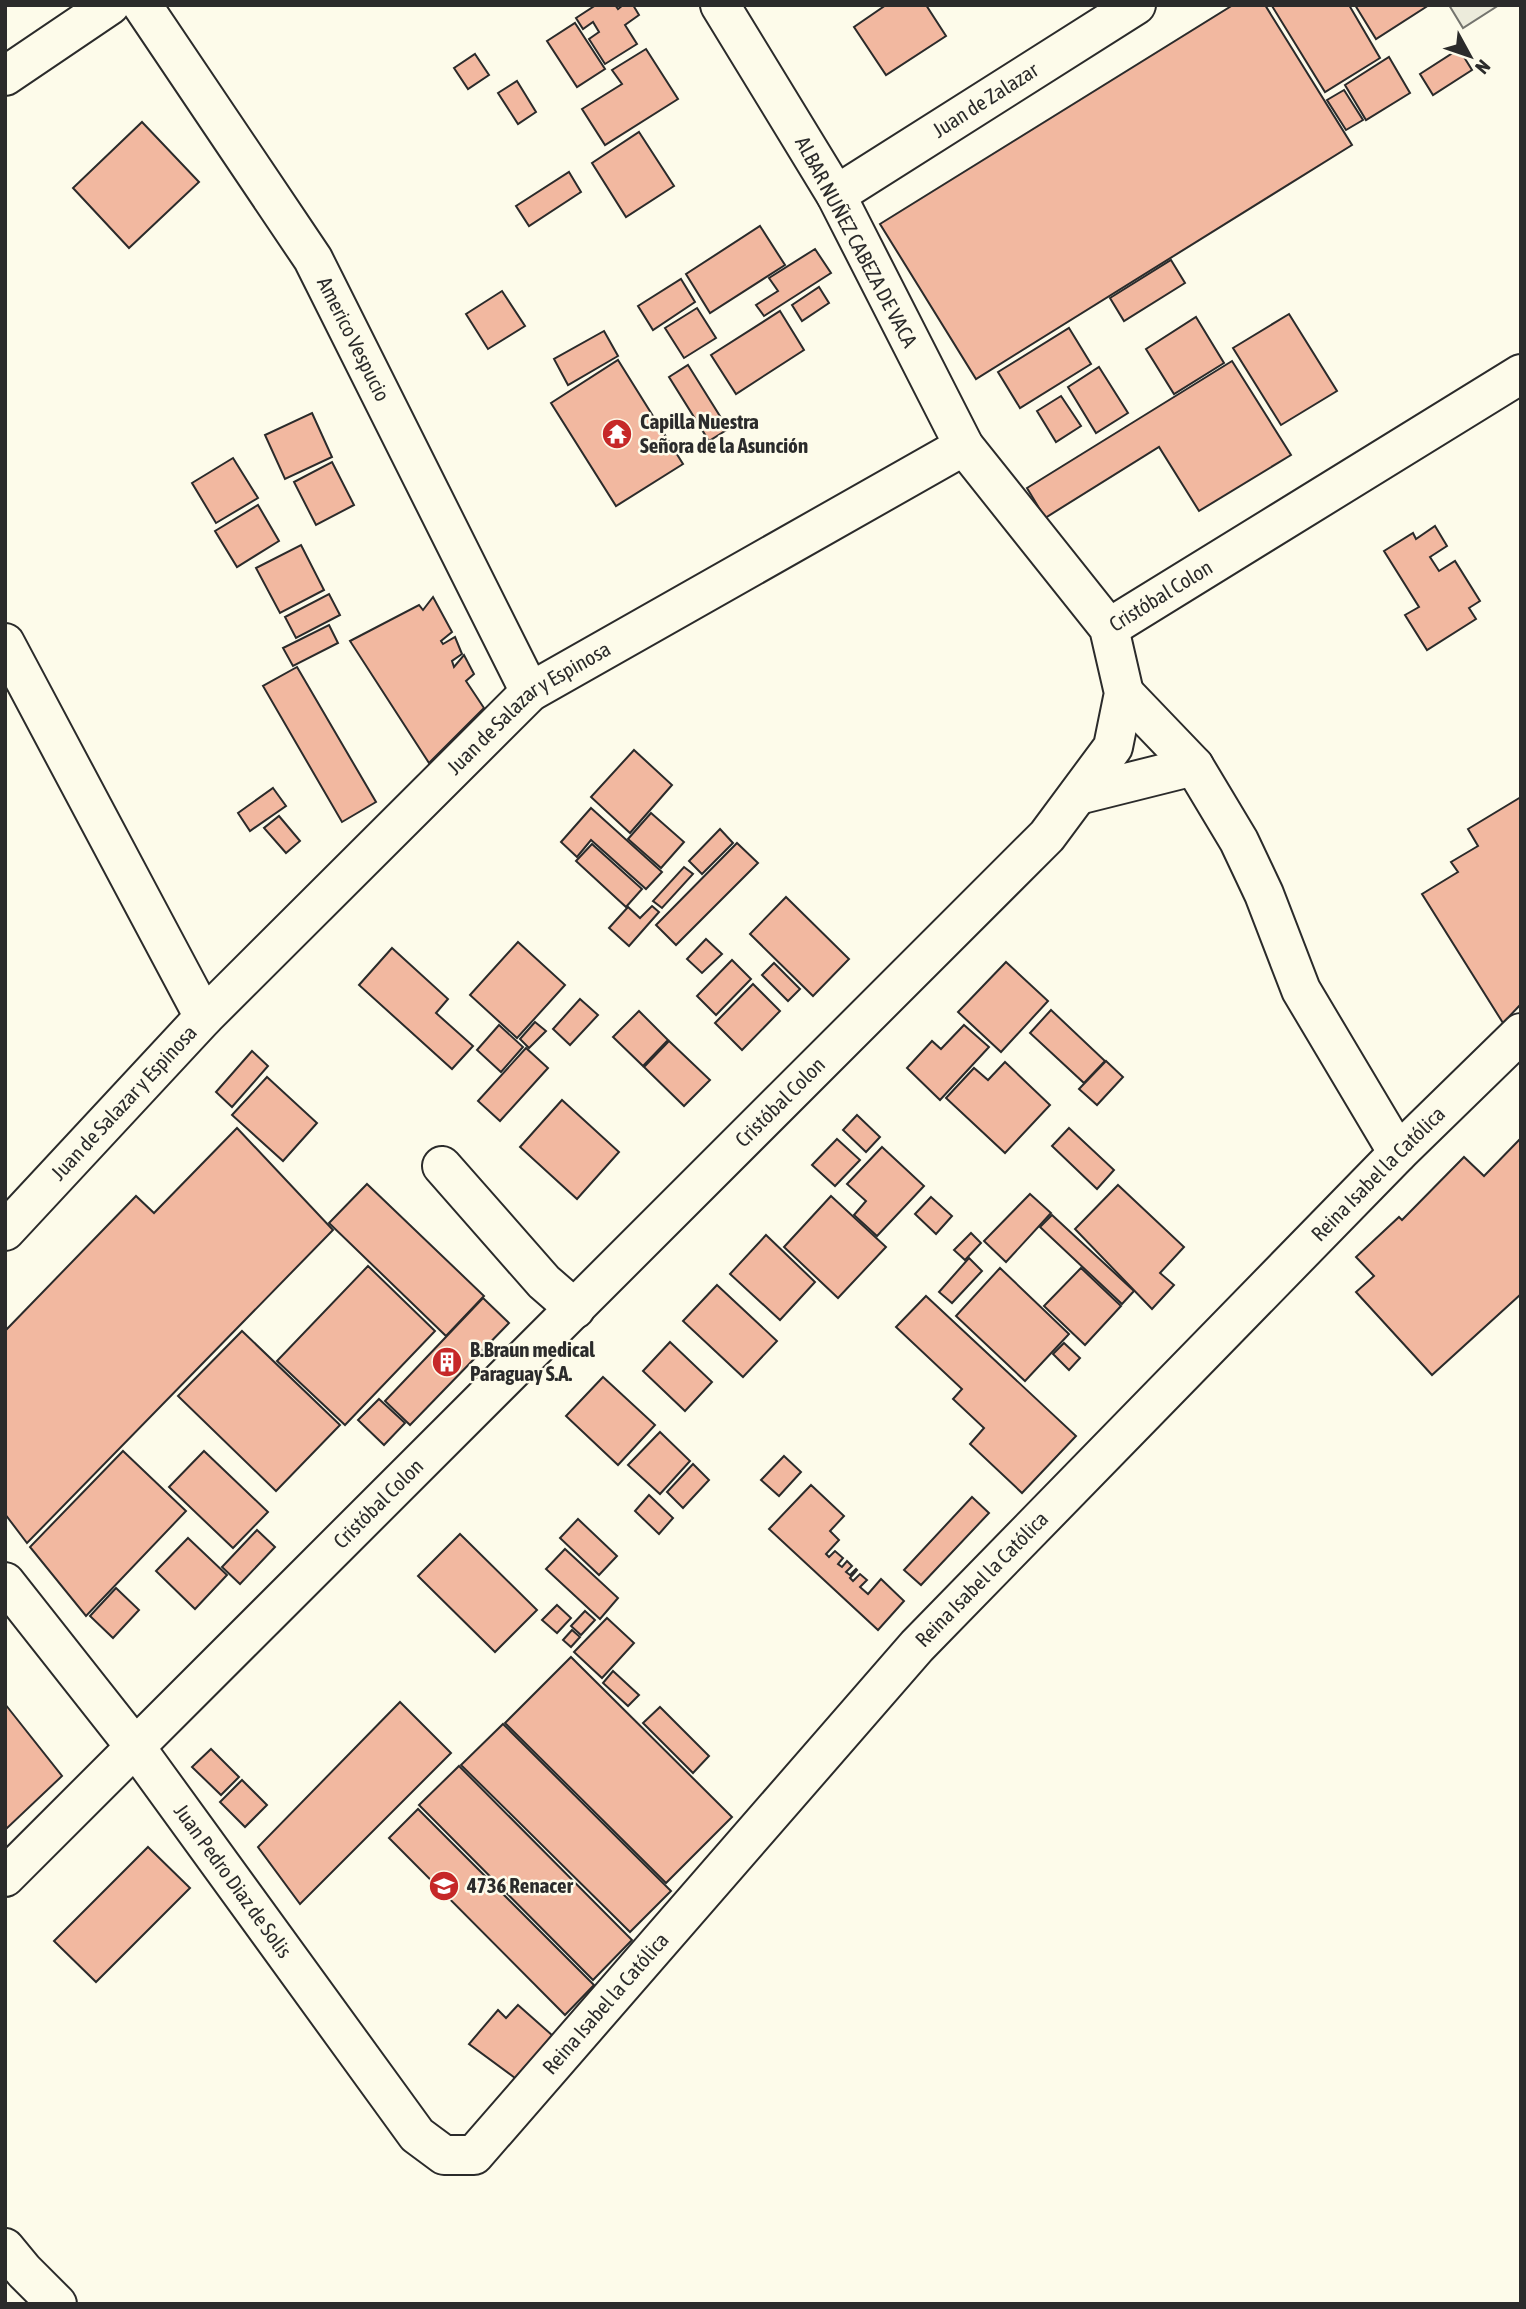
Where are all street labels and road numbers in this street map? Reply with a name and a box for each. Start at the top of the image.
street label: Juan de Zalazar [928,57,1043,142]
street label: ALBAR NUÑEZ CABEZA DE VACA [791,132,923,352]
street label: Americo Vespucio [313,273,395,405]
street label: Cristóbal Colon [1104,554,1216,636]
street label: Juan de Salazar y Espinosa [442,636,614,779]
street label: Juan de Salazar y Espinosa [46,1020,201,1184]
street label: Cristóbal Colon [730,1052,829,1151]
street label: Reina Isabel la Católica [1306,1101,1449,1246]
street label: Cristóbal Colon [328,1453,428,1553]
street label: Reina Isabel la Católica [910,1506,1052,1651]
street label: Juan Pedro Diaz de Solis [170,1799,297,1962]
street label: Reina Isabel la Católica [537,1927,673,2079]

